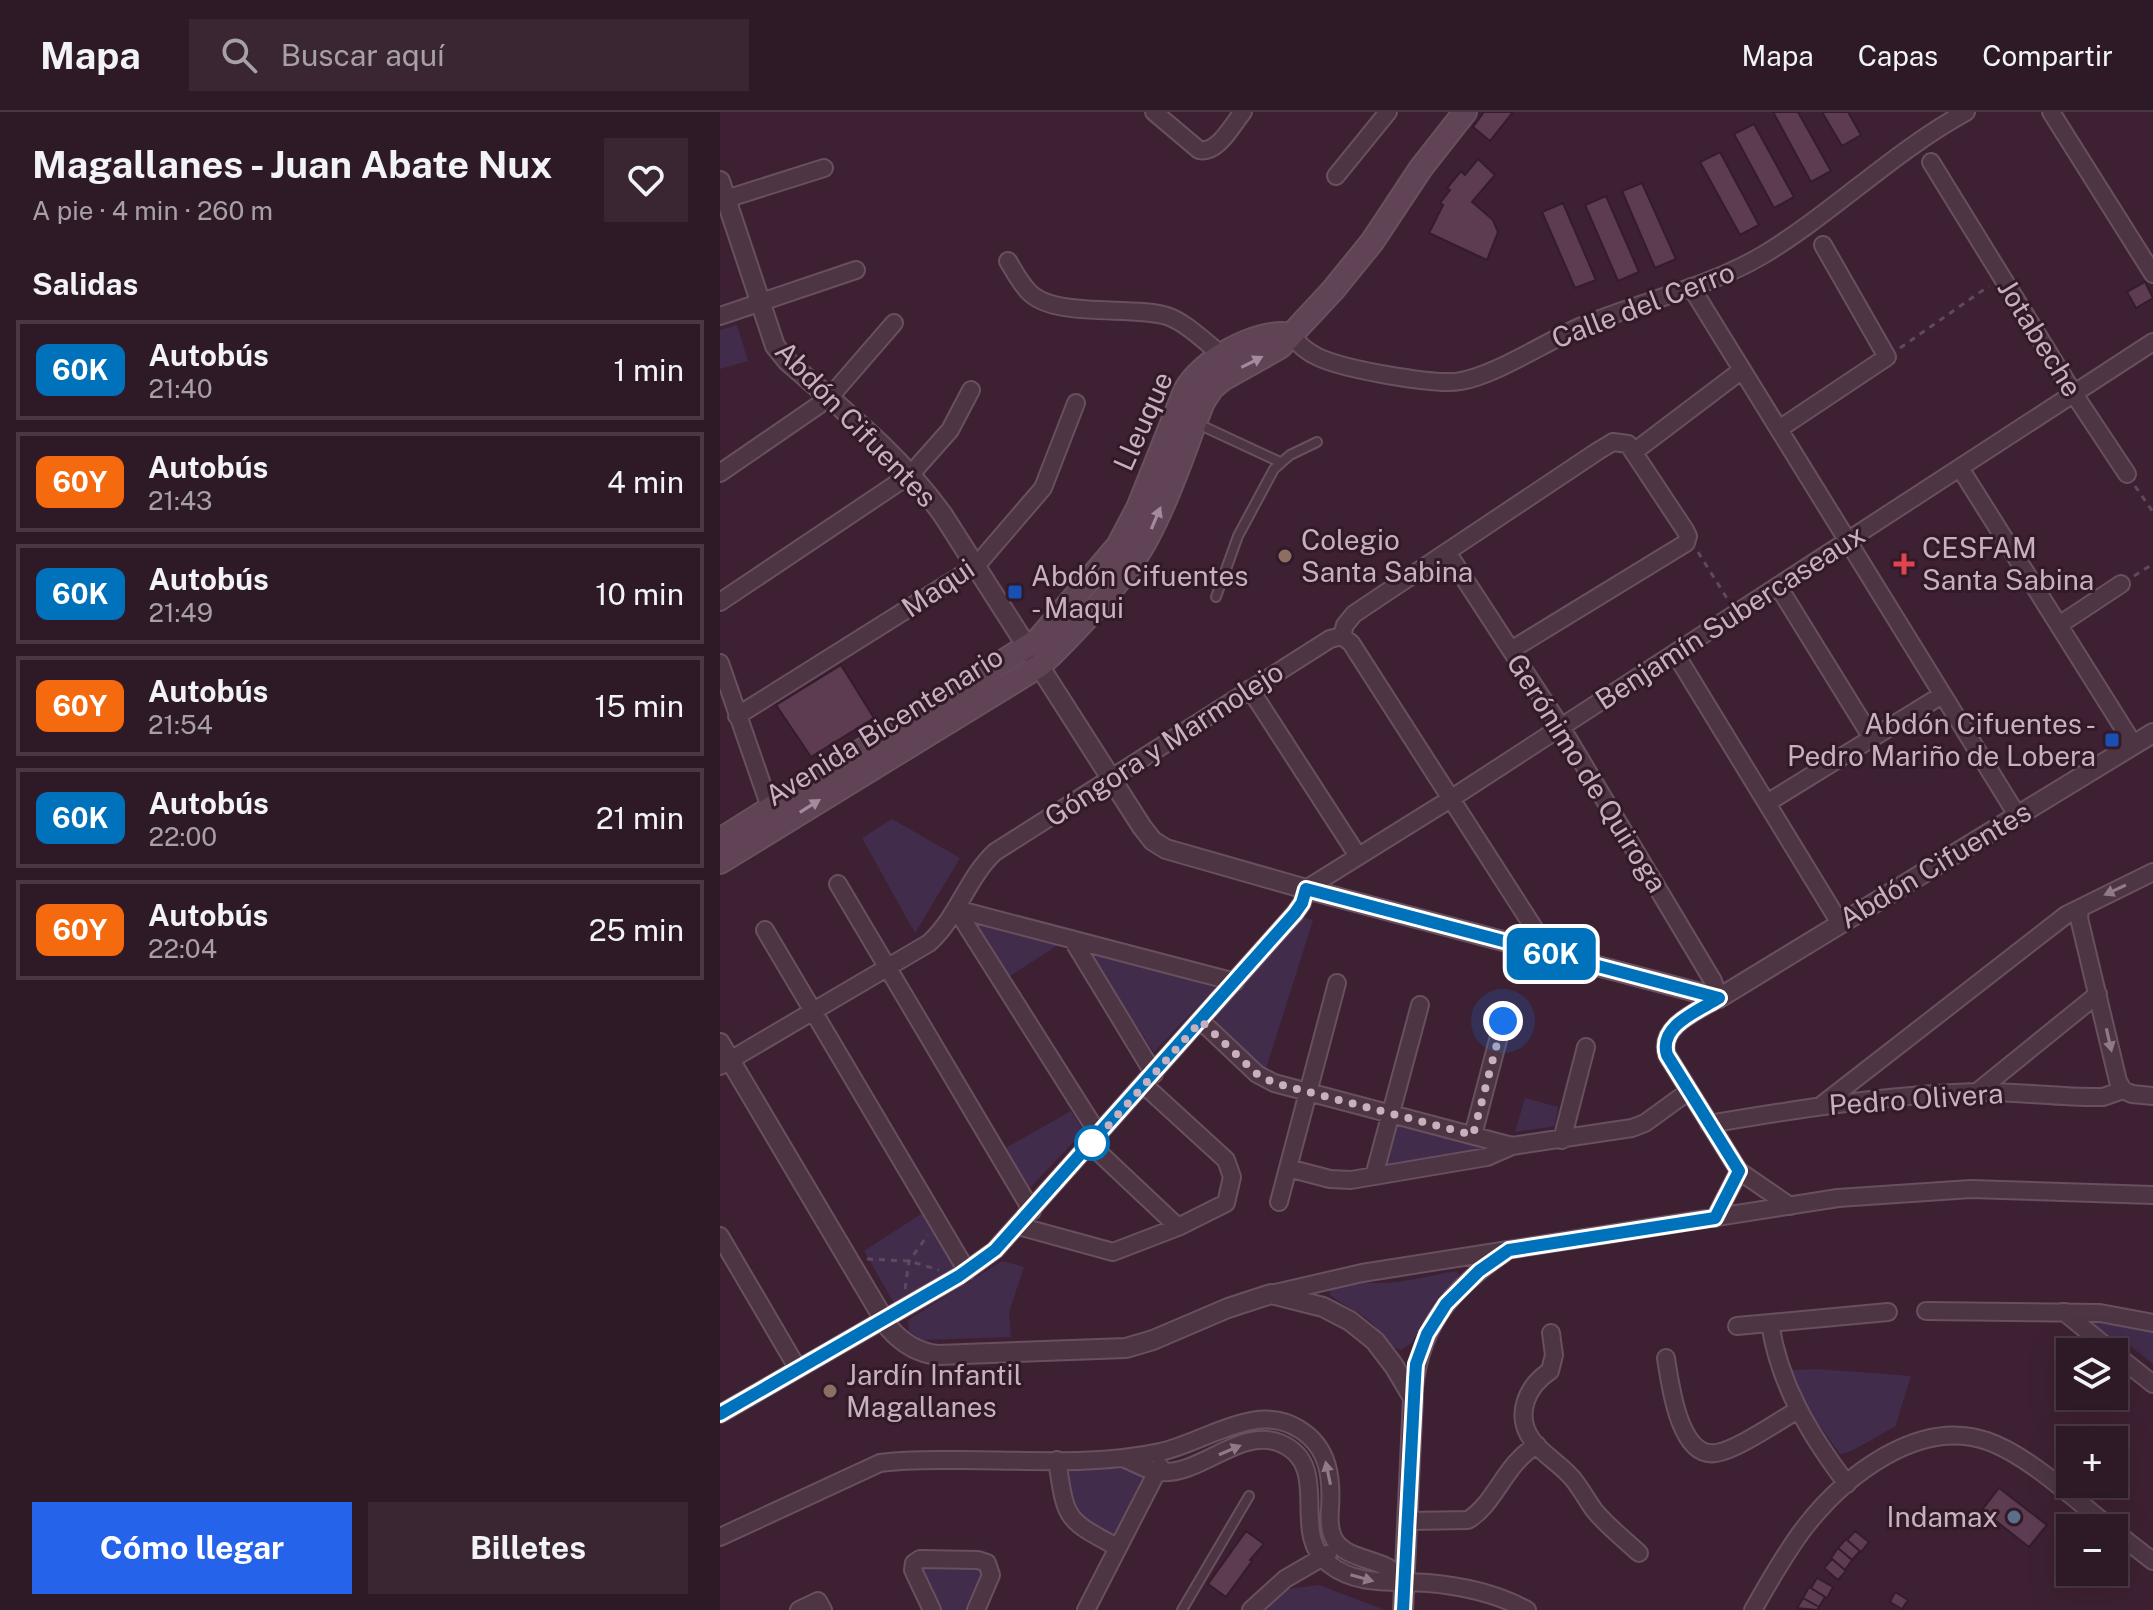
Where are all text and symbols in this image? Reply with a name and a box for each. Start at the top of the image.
search box [189,19,749,91]
text: Mapa [40,33,141,78]
icon: search [217,33,261,77]
text: Buscar aquí [281,37,445,73]
text: Mapa [1741,39,1814,72]
text: Capas [1858,39,1938,72]
text: Compartir [1982,39,2113,72]
button: heart [604,138,688,222]
text: Magallanes - Juan Abate Nux [32,142,552,187]
text: A pie · 4 min · 260 m [32,195,273,226]
street label: Calle del Cerro [1547,255,1739,355]
text: Salidas [32,266,138,302]
street label: Jotabeche [1991,273,2089,402]
street label: Abdón Cifuentes [769,334,944,513]
text: Autobús [149,337,269,373]
text: 1 min [614,352,684,388]
text: 60K [52,353,109,386]
one-way arrow [1241,356,1264,369]
street label: Lleuque [1106,366,1179,475]
text: 21:40 [149,373,213,404]
text: Autobús [148,449,268,485]
text: 4 min [607,464,684,500]
text: 60Y [52,465,108,498]
text: 21:43 [148,485,213,516]
one-way arrow [1149,506,1162,530]
street label: Benjamín Subercaseaux [1589,517,1870,716]
place label: Colegio Santa Sabina [1301,523,1473,588]
place label: CESFAM Santa Sabina [1922,531,2094,596]
marker: Colegio Santa Sabina [1276,547,1294,565]
street label: Maqui [895,551,980,624]
marker: CESFAM Santa Sabina [1893,553,1915,575]
place label: Abdón Cifuentes - Maqui [1031,559,1249,624]
text: Autobús [149,561,269,597]
text: 10 min [595,576,684,612]
text: 60K [52,577,109,610]
marker: Abdón Cifuentes - Maqui [1006,583,1024,601]
text: 21:49 [149,597,213,628]
street label: Avenida Bicentenario [759,639,1009,812]
street label: Gerónimo de Quiroga [1501,647,1674,898]
street label: Góngora y Marmolejo [1038,654,1289,833]
text: Autobús [148,673,268,709]
text: 15 min [594,688,684,724]
text: 60Y [52,689,108,722]
place label: Abdón Cifuentes - Pedro Mariño de Lobera [1787,707,2096,772]
text: 21:54 [148,709,213,740]
marker: Abdón Cifuentes - Pedro Mariño de Lobera [2103,731,2121,749]
text: Autobús [149,785,269,821]
street label: Abdón Cifuentes [1833,794,2036,935]
text: 21 min [596,800,684,836]
one-way arrow [799,800,821,814]
text: 60K [52,801,109,834]
text: 22:00 [149,821,217,852]
one-way arrow [2104,883,2127,897]
text: Autobús [148,897,268,933]
text: 25 min [589,912,684,948]
text: 60Y [52,913,108,946]
line badge: 60K [1505,928,1597,980]
text: 22:04 [148,933,217,964]
text: 60K [1523,937,1579,970]
your location [1483,1001,1523,1041]
one-way arrow [2103,1028,2116,1053]
street label: Pedro Olivera [1828,1076,2004,1121]
unlabelled marker [1075,1126,1109,1160]
map controls [2056,1338,2128,1586]
button: layers [2056,1338,2128,1410]
place label: Jardín Infantil Magallanes [846,1358,1022,1423]
marker: Jardín Infantil Magallanes [821,1382,839,1400]
button: + [2056,1426,2128,1498]
one-way arrow [1218,1443,1242,1456]
one-way arrow [1321,1461,1334,1486]
place label: Indamax [1887,1500,1998,1533]
button: Cómo llegar [32,1502,352,1594]
button: Billetes [368,1502,688,1594]
marker: Indamax [2005,1508,2023,1526]
button: − [2056,1514,2128,1586]
one-way arrow [1350,1572,1374,1585]

